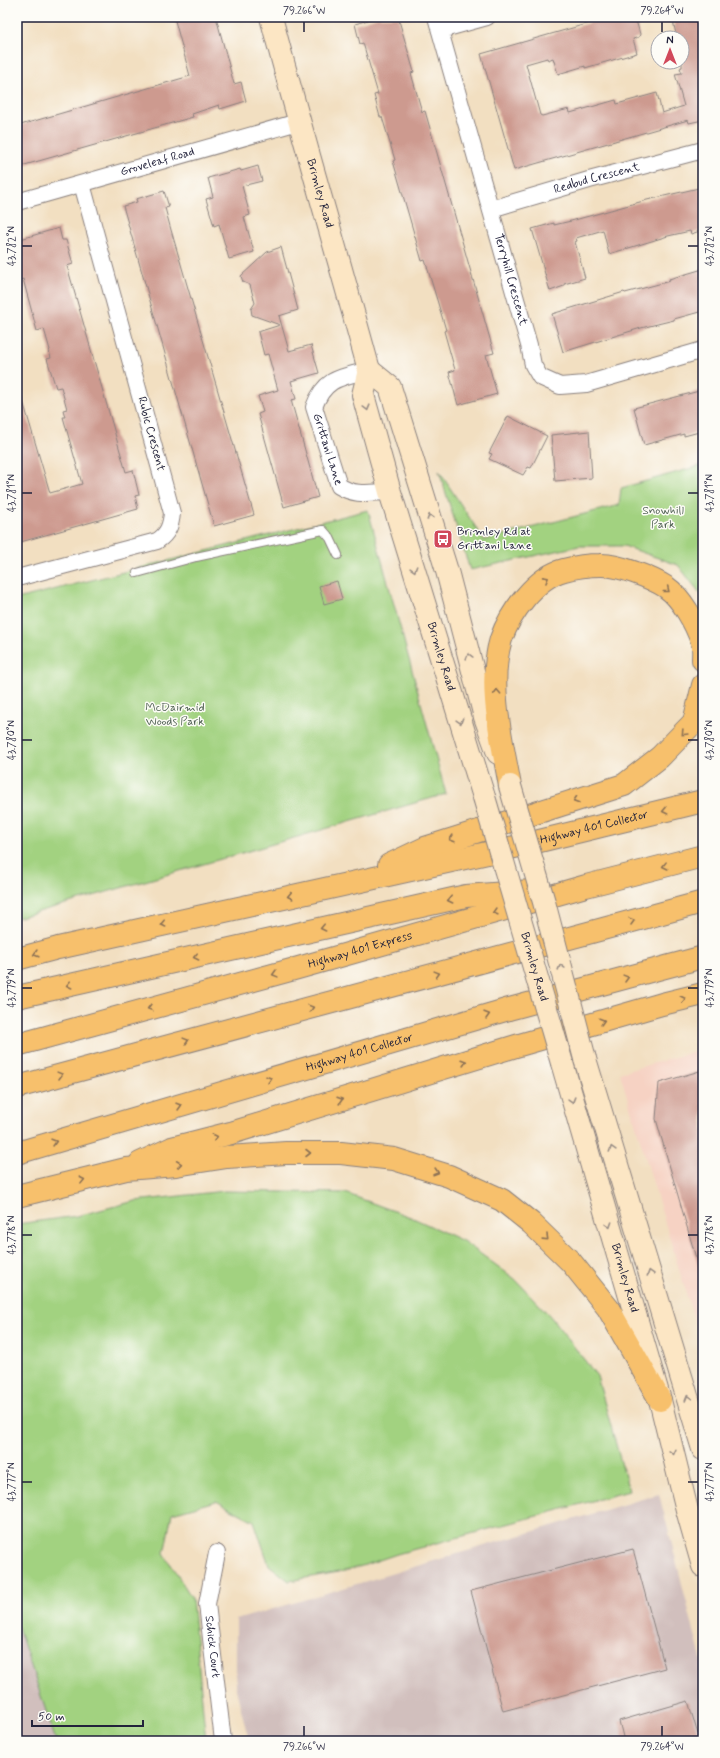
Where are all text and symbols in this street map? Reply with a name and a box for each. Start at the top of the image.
text: 79.266°W [283,4,325,18]
text: 79.264°W [640,4,684,18]
north arrow [650,30,690,70]
text: N [666,34,674,48]
street label: Groveleaf Road [118,144,196,180]
street label: Brimley Road [302,157,337,230]
street label: Redbud Crescent [552,159,641,198]
text: 43.782°N [5,226,19,266]
text: 43.782°N [703,226,717,266]
street label: Terryhill Crescent [490,232,531,327]
street label: Rubic Crescent [133,395,169,473]
one-way arrow [362,404,371,411]
street label: Grittani Lane [309,411,346,488]
text: 43.781°N [5,474,19,512]
text: 43.781°N [703,474,717,512]
park label: Snowhill Park [642,503,684,533]
one-way arrow [426,514,435,521]
place label: Brimley Rd at Grittani Lane [457,524,532,554]
bus stop icon: Brimley Rd at Grittani Lane [432,528,454,550]
one-way arrow [409,566,418,573]
one-way arrow [542,577,549,584]
one-way arrow [663,585,670,592]
street label: Brimley Road [423,620,459,693]
one-way arrow [465,653,473,659]
one-way arrow [492,689,501,696]
park label: McDairmid Woods Park [145,700,205,730]
one-way arrow [455,717,464,724]
text: 43.780°N [5,720,19,760]
text: 43.780°N [703,720,717,760]
one-way arrow [681,728,689,736]
one-way arrow [573,796,580,804]
one-way arrow [662,806,668,814]
street label: Highway 401 Collector [538,807,650,849]
one-way arrow [449,835,456,843]
one-way arrow [662,861,668,869]
one-way arrow [286,891,293,899]
one-way arrow [447,895,453,903]
one-way arrow [491,907,498,916]
one-way arrow [628,917,635,926]
one-way arrow [160,920,166,928]
one-way arrow [320,924,326,932]
street label: Highway 401 Express [306,928,414,973]
street label: Brimley Road [516,931,551,1003]
one-way arrow [33,949,40,958]
one-way arrow [193,952,199,960]
one-way arrow [558,964,566,970]
text: 43.779°N [5,968,19,1007]
text: 43.779°N [703,968,717,1007]
one-way arrow [272,969,279,978]
one-way arrow [433,970,440,979]
one-way arrow [623,974,630,983]
one-way arrow [66,981,73,989]
one-way arrow [679,995,686,1004]
one-way arrow [147,1003,154,1012]
one-way arrow [308,1004,314,1012]
one-way arrow [484,1011,491,1020]
one-way arrow [599,1017,606,1026]
street label: Highway 401 Collector [304,1029,415,1076]
one-way arrow [182,1038,189,1046]
one-way arrow [461,1058,468,1067]
one-way arrow [56,1071,63,1080]
one-way arrow [265,1075,272,1084]
one-way arrow [336,1096,343,1105]
one-way arrow [567,1096,576,1103]
one-way arrow [176,1102,183,1111]
one-way arrow [211,1133,218,1142]
one-way arrow [51,1138,58,1147]
one-way arrow [609,1146,617,1153]
one-way arrow [305,1149,311,1157]
one-way arrow [176,1160,182,1169]
one-way arrow [432,1167,439,1176]
one-way arrow [78,1176,85,1185]
text: 43.778°N [5,1215,19,1254]
text: 43.778°N [703,1215,717,1254]
one-way arrow [604,1221,613,1228]
one-way arrow [541,1233,549,1241]
street label: Brimley Road [607,1242,642,1314]
one-way arrow [646,1270,655,1277]
one-way arrow [684,1394,693,1401]
one-way arrow [668,1449,676,1455]
text: 43.777°N [5,1462,19,1502]
text: 43.777°N [703,1462,717,1502]
street label: Schick Court [200,1615,224,1679]
scale bar [32,1702,143,1728]
text: 50 m [38,1709,65,1725]
text: 79.266°W [283,1740,325,1754]
text: 79.264°W [640,1740,684,1754]

